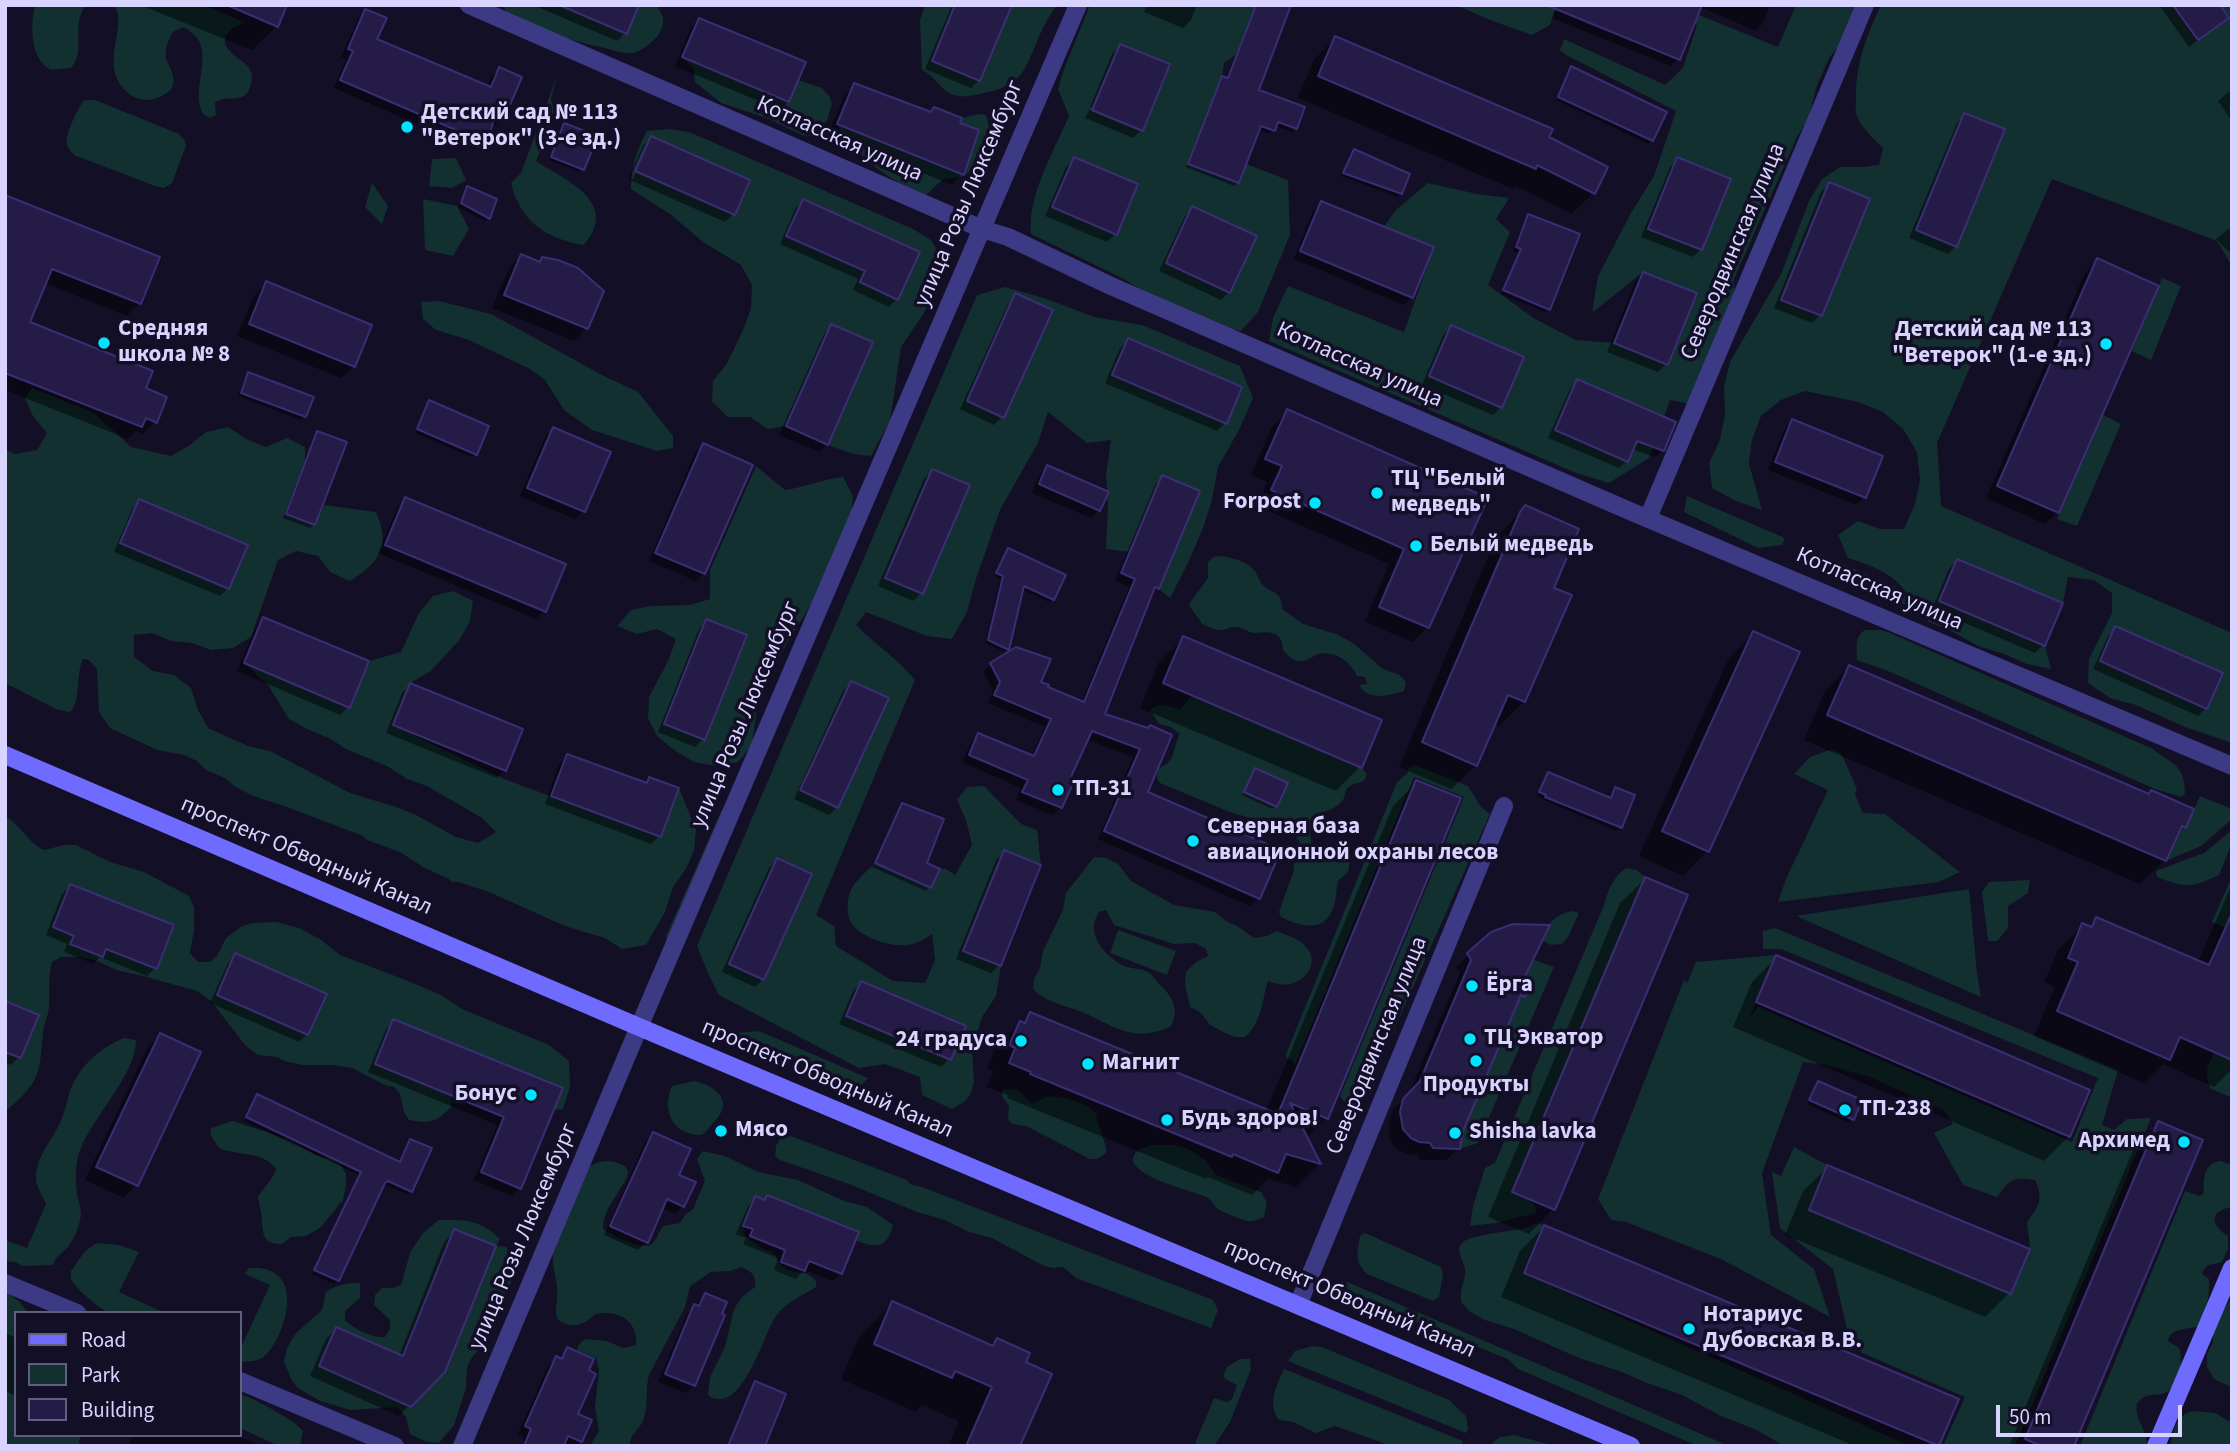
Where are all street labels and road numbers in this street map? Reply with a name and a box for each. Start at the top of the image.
street label: улица Розы Люксембург [910,76,1030,312]
street label: Котласская улица [752,91,926,189]
street label: Северодвинская улица [1676,140,1792,364]
street label: Котласская улица [1272,317,1446,415]
street label: Котласская улица [1791,542,1967,638]
street label: улица Розы Люксембург [686,597,806,833]
street label: проспект Обводный Канал [176,791,436,923]
street label: Северодвинская улица [1322,933,1434,1159]
street label: проспект Обводный Канал [697,1014,957,1146]
street label: улица Розы Люксембург [464,1119,584,1355]
street label: проспект Обводный Канал [1219,1234,1479,1366]

